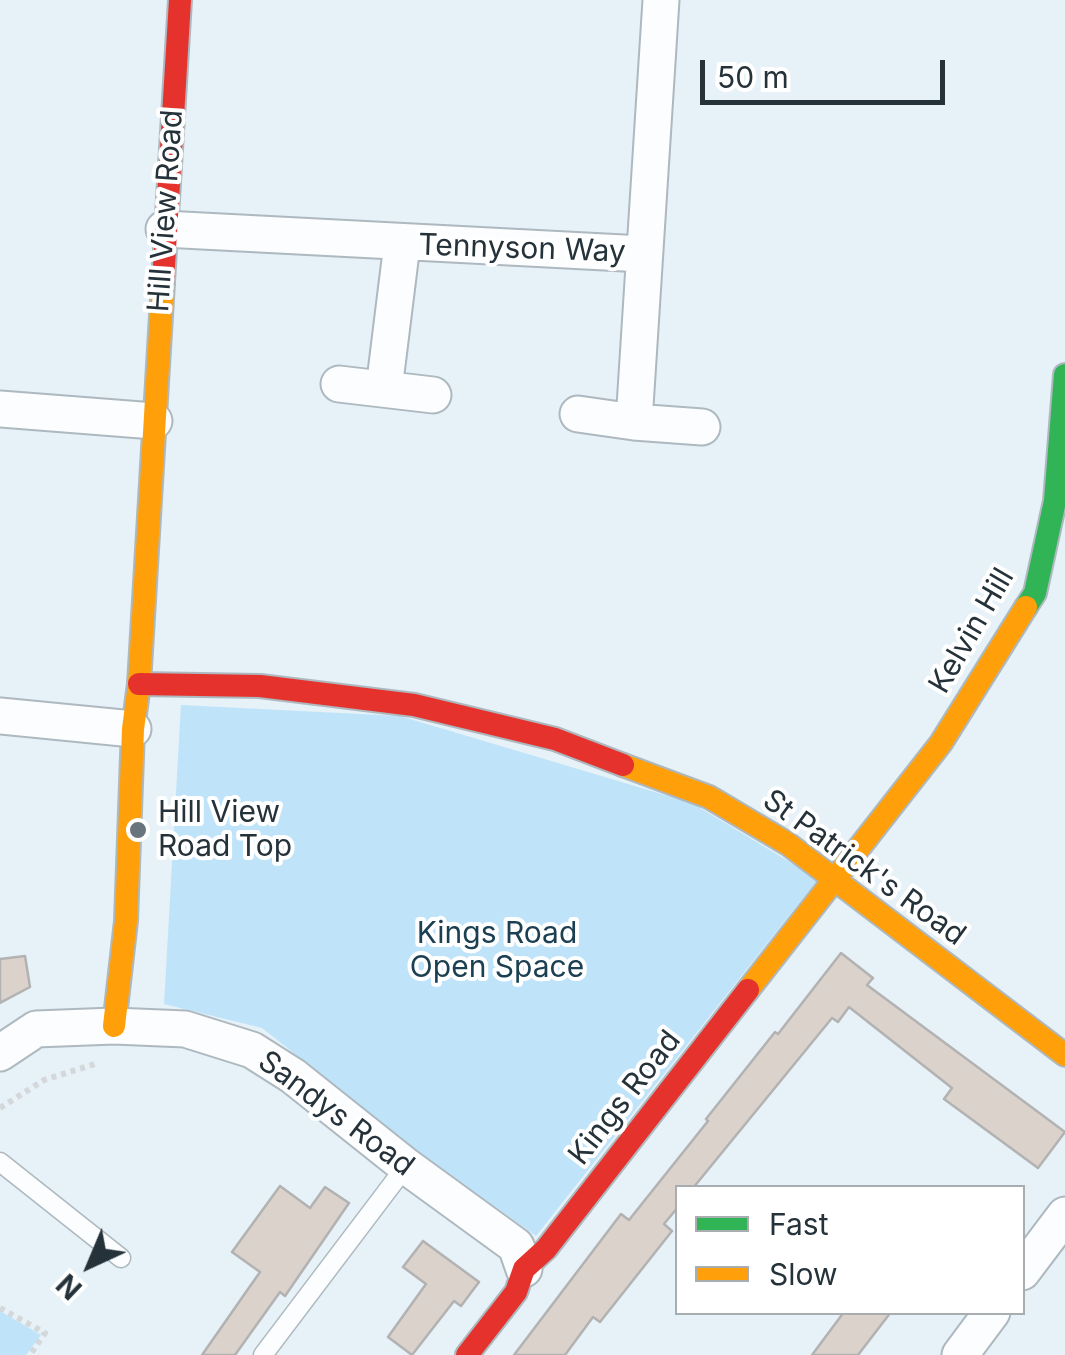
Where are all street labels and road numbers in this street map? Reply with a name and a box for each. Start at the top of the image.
street label: Hill View Road [141,109,191,313]
street label: Tennyson Way [418,227,626,271]
street label: Kelvin Hill [922,562,1022,700]
street label: St Patrick's Road [756,782,972,954]
street label: Kings Road [561,1024,689,1172]
street label: Sandys Road [251,1044,421,1184]

